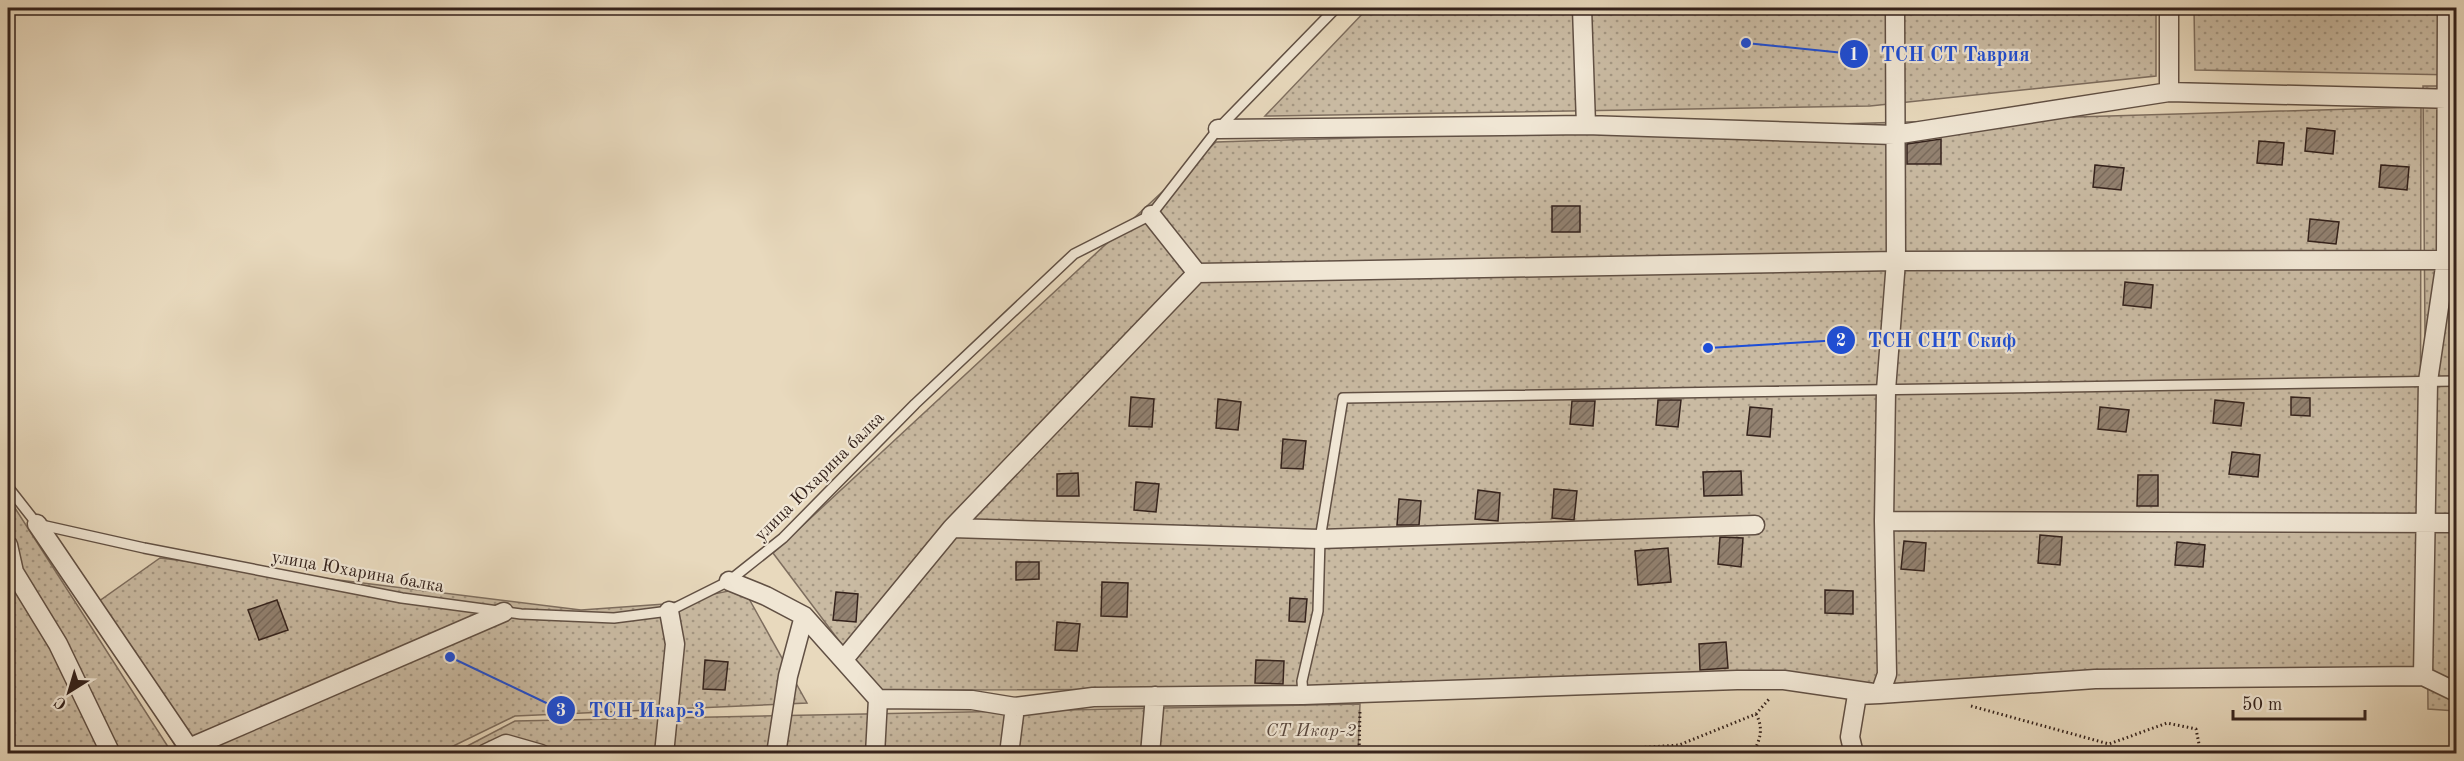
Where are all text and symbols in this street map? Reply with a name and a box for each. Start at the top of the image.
callout: ТСН СТ Таврия [1839,35,2042,73]
text: 1 [1849,46,1859,64]
text: ТСН СТ Таврия [1880,46,2030,66]
callout: ТСН СНТ Скиф [1826,321,2028,359]
text: 2 [1836,332,1846,350]
text: ТСН СНТ Скиф [1868,332,2016,352]
street label: улица Юхарина балка [751,408,888,545]
street label: улица Юхарина балка [270,548,446,596]
north arrow [39,662,99,722]
scale bar [2233,683,2365,721]
callout: ТСН Икар-3 [546,691,717,729]
text: С [52,693,70,712]
text: 50 m [2242,696,2282,714]
text: 3 [556,702,566,720]
text: ТСН Икар-3 [589,702,705,722]
park label: СТ Икар-2 [1266,722,1357,740]

